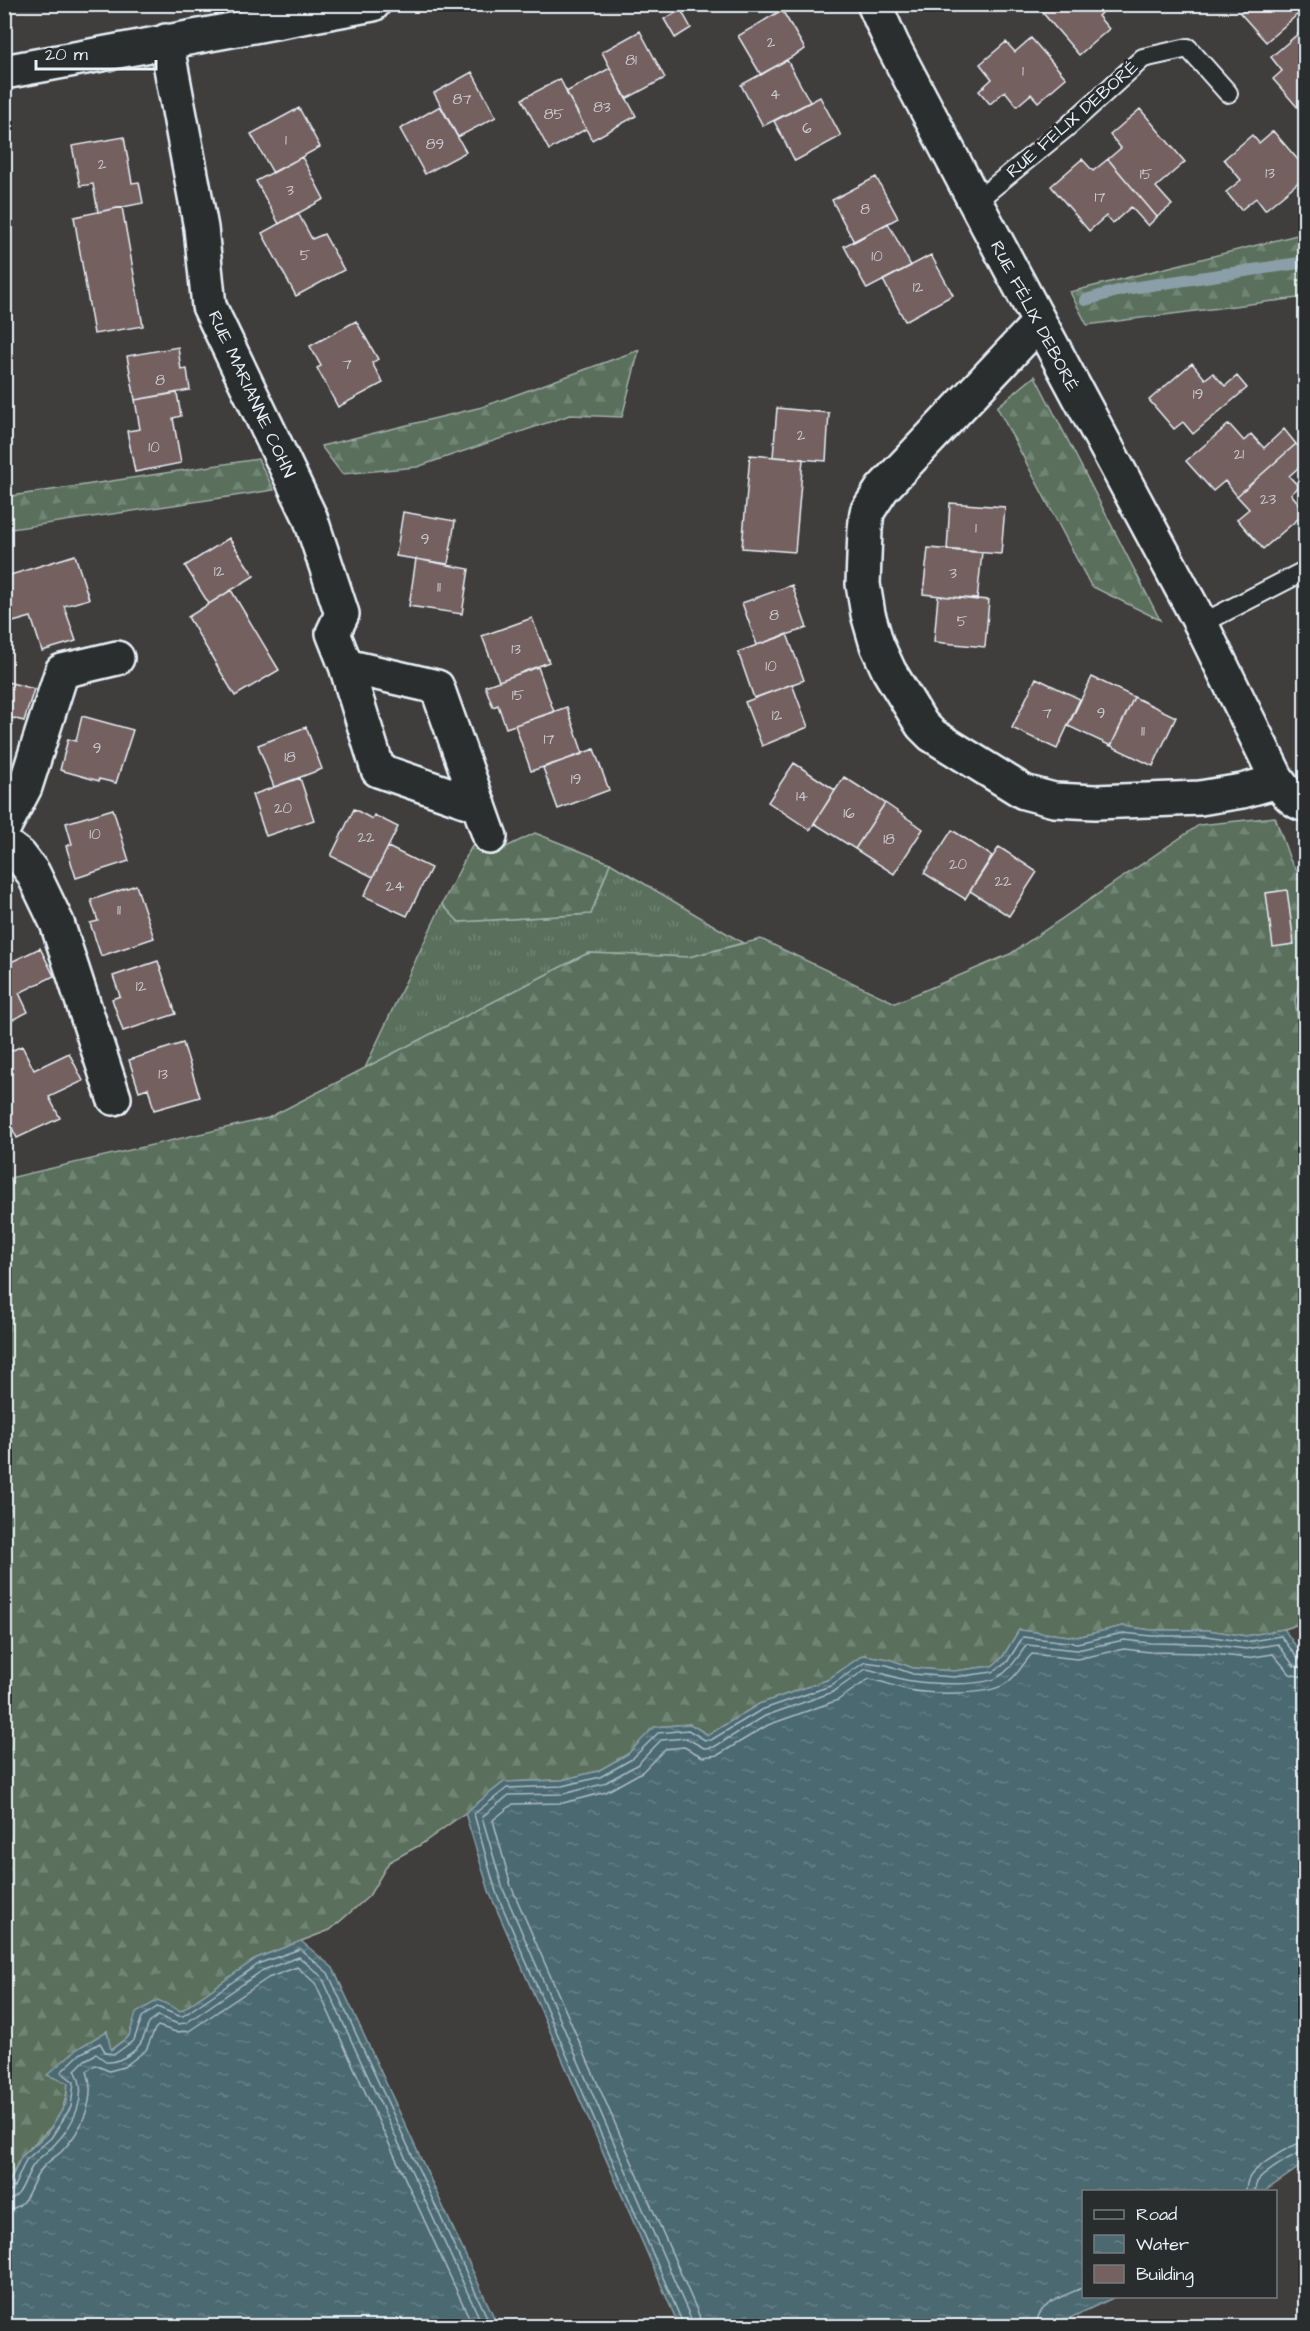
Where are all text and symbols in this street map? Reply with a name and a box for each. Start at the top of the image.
house number: 2 [767,32,776,53]
scale bar [36,33,156,71]
text: 20 m [45,42,88,67]
house number: 81 [625,50,637,71]
street label: RUE FELIX DEBORÉ [1001,55,1144,184]
house number: 1 [1022,61,1024,82]
house number: 4 [770,84,780,105]
house number: 87 [453,89,471,110]
house number: 83 [593,97,611,118]
house number: 85 [544,104,565,125]
house number: 6 [802,118,812,139]
house number: 1 [285,130,287,151]
house number: 89 [426,134,444,155]
house number: 2 [98,154,107,175]
house number: 13 [1265,163,1275,184]
house number: 15 [1140,164,1153,185]
house number: 3 [286,180,294,201]
house number: 17 [1094,187,1106,208]
house number: 8 [860,199,870,220]
street label: RUE FÉLIX DEBORÉ [984,236,1085,396]
house number: 5 [300,245,311,266]
house number: 10 [871,246,883,267]
house number: 12 [913,277,924,298]
street label: RUE MARIANNE COHN [202,307,301,482]
house number: 7 [342,354,352,375]
house number: 8 [155,370,165,391]
house number: 19 [1193,384,1203,405]
house number: 2 [797,425,806,446]
house number: 10 [148,437,160,458]
house number: 21 [1234,444,1244,465]
house number: 23 [1260,489,1276,510]
house number: 1 [975,518,977,539]
house number: 9 [421,529,429,550]
house number: 12 [214,561,225,582]
house number: 3 [949,563,957,584]
house number: 11 [437,577,441,598]
house number: 8 [769,605,779,626]
house number: 5 [957,611,968,632]
house number: 13 [511,639,521,660]
house number: 10 [765,656,777,677]
house number: 15 [512,685,525,706]
house number: 7 [1042,703,1052,724]
house number: 9 [1097,703,1105,724]
house number: 12 [772,705,783,726]
house number: 11 [1141,721,1145,742]
house number: 17 [543,729,555,750]
house number: 9 [93,738,101,759]
house number: 18 [284,747,296,768]
house number: 19 [571,769,581,790]
house number: 14 [796,786,808,807]
house number: 20 [274,798,293,819]
house number: 16 [843,803,855,824]
house number: 10 [89,824,101,845]
house number: 22 [357,827,375,848]
house number: 18 [883,829,895,850]
house number: 20 [949,854,968,875]
house number: 22 [994,871,1012,892]
house number: 24 [386,876,404,897]
house number: 11 [117,900,121,921]
house number: 12 [136,976,147,997]
house number: 13 [158,1064,168,1085]
legend [1082,2190,1277,2298]
text: Road [1136,2202,1177,2227]
text: Water [1136,2232,1189,2257]
text: Building [1136,2262,1194,2288]

